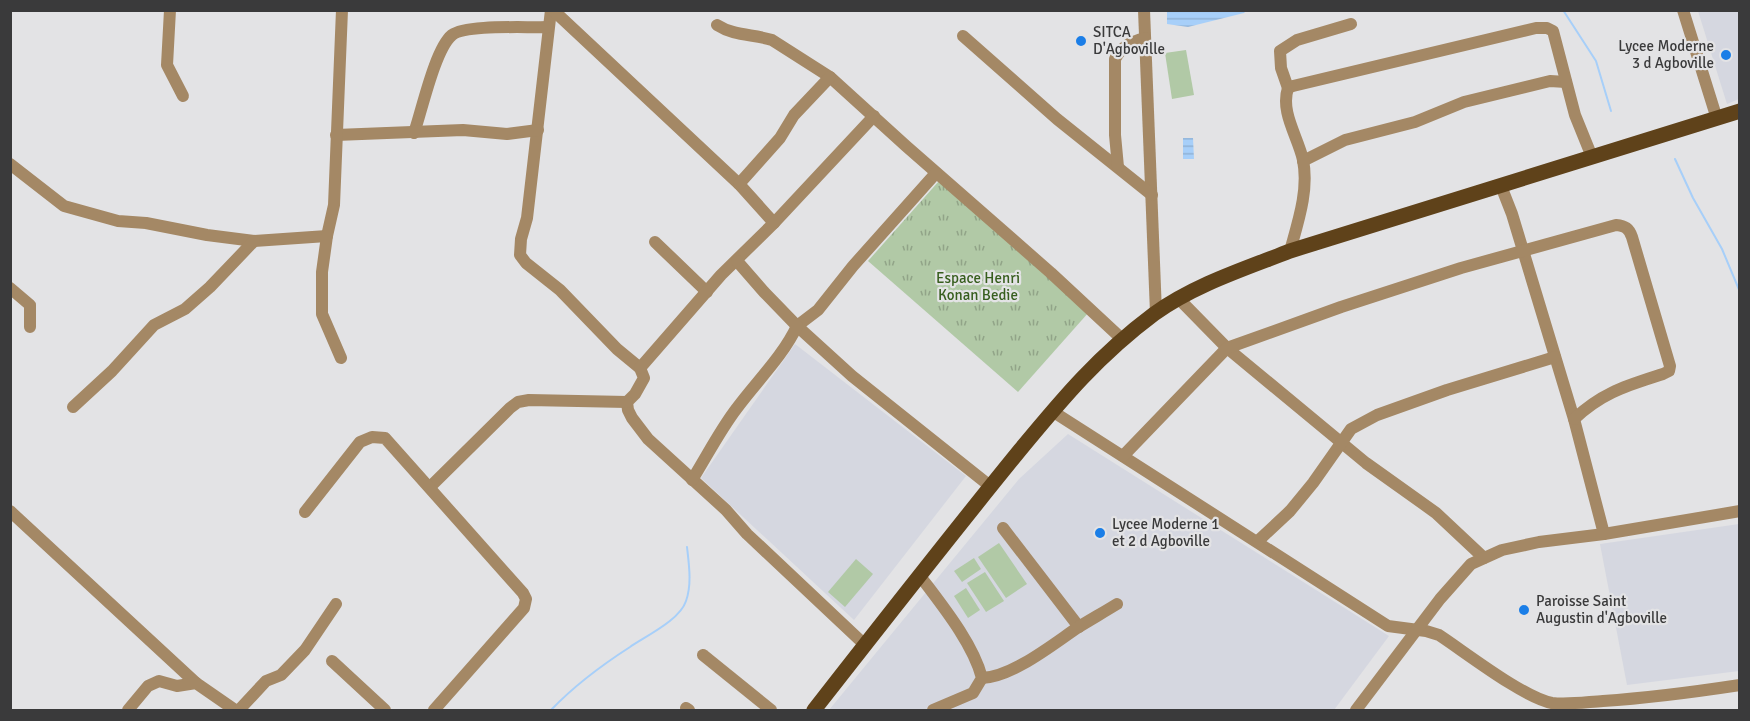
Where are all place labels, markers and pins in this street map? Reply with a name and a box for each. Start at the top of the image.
place label: SITCA D'Agboville [1093,23,1165,58]
marker: SITCA D'Agboville [1074,34,1088,48]
place label: Lycee Moderne 3 d Agboville [1618,37,1714,72]
marker: Lycee Moderne 3 d Agboville [1719,48,1733,62]
place label: Lycee Moderne 1 et 2 d Agboville [1112,515,1219,550]
marker: Lycee Moderne 1 et 2 d Agboville [1093,526,1107,540]
place label: Paroisse Saint Augustin d'Agboville [1536,592,1667,627]
marker: Paroisse Saint Augustin d'Agboville [1517,603,1531,617]

